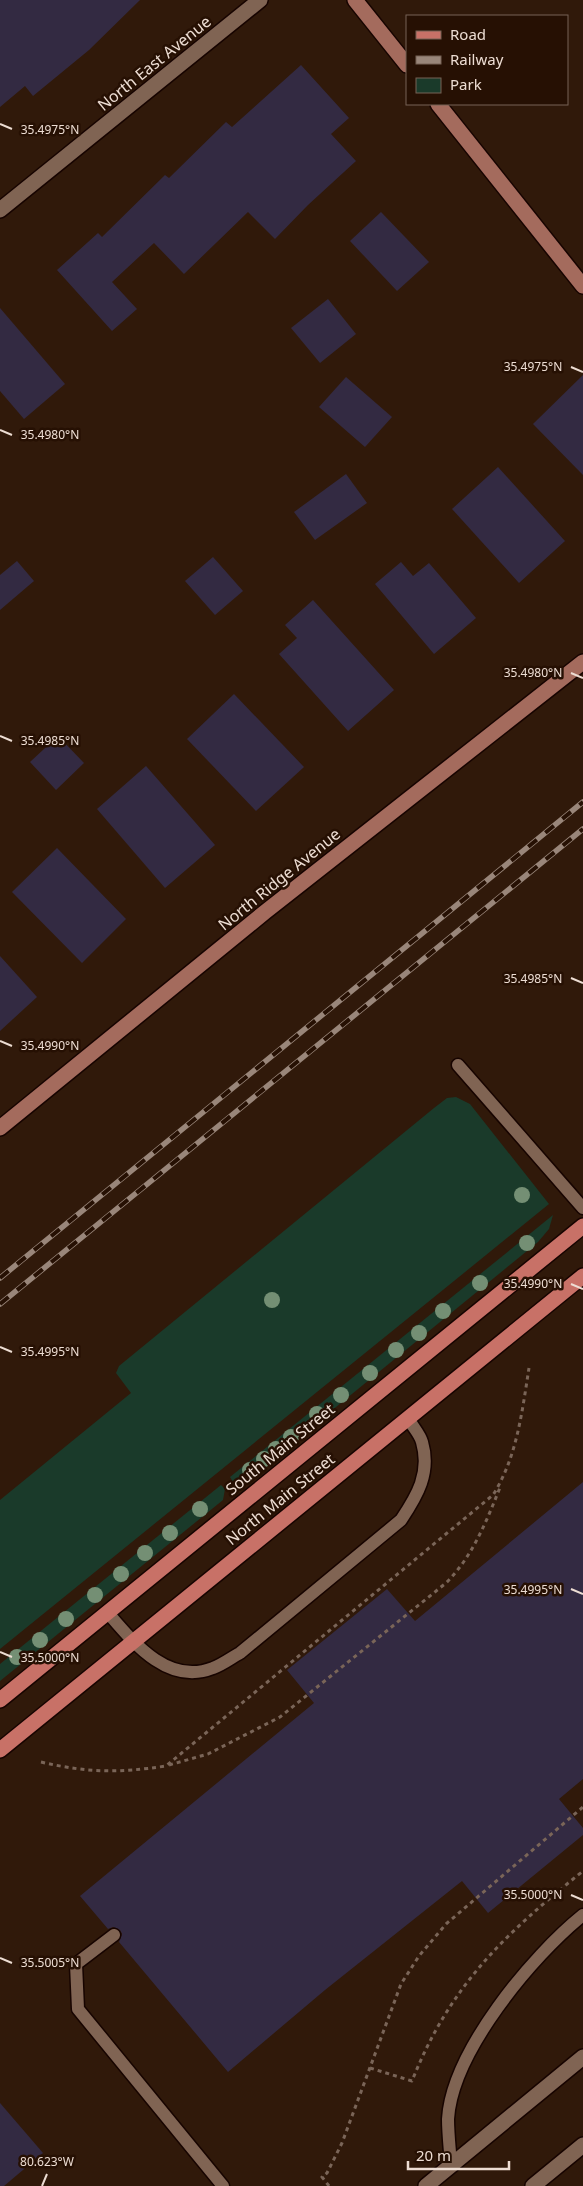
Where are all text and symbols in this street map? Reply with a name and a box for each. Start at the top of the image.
street label: North East Avenue [93,10,215,116]
legend [406,15,568,105]
text: Road [450,24,486,44]
text: Railway [450,49,504,69]
text: Park [450,74,482,94]
text: 35.4975°N [21,121,79,138]
text: 35.4975°N [504,358,562,375]
text: 35.4980°N [21,426,79,443]
text: 35.4980°N [504,664,562,681]
text: 35.4985°N [21,732,79,749]
street label: North Ridge Avenue [213,823,345,935]
text: 35.4985°N [504,970,562,987]
text: 35.4990°N [21,1037,79,1054]
text: 35.4990°N [504,1275,562,1292]
text: 35.4995°N [21,1343,79,1360]
street label: South Main Street [221,1398,339,1500]
street label: North Main Street [221,1448,339,1550]
text: 35.4995°N [504,1581,562,1598]
text: 35.5000°N [21,1649,79,1666]
text: 35.5000°N [504,1886,562,1903]
text: 35.5005°N [21,1954,79,1971]
scale bar [408,2138,509,2170]
text: 20 m [416,2145,451,2165]
text: 80.623°W [20,2153,74,2170]

